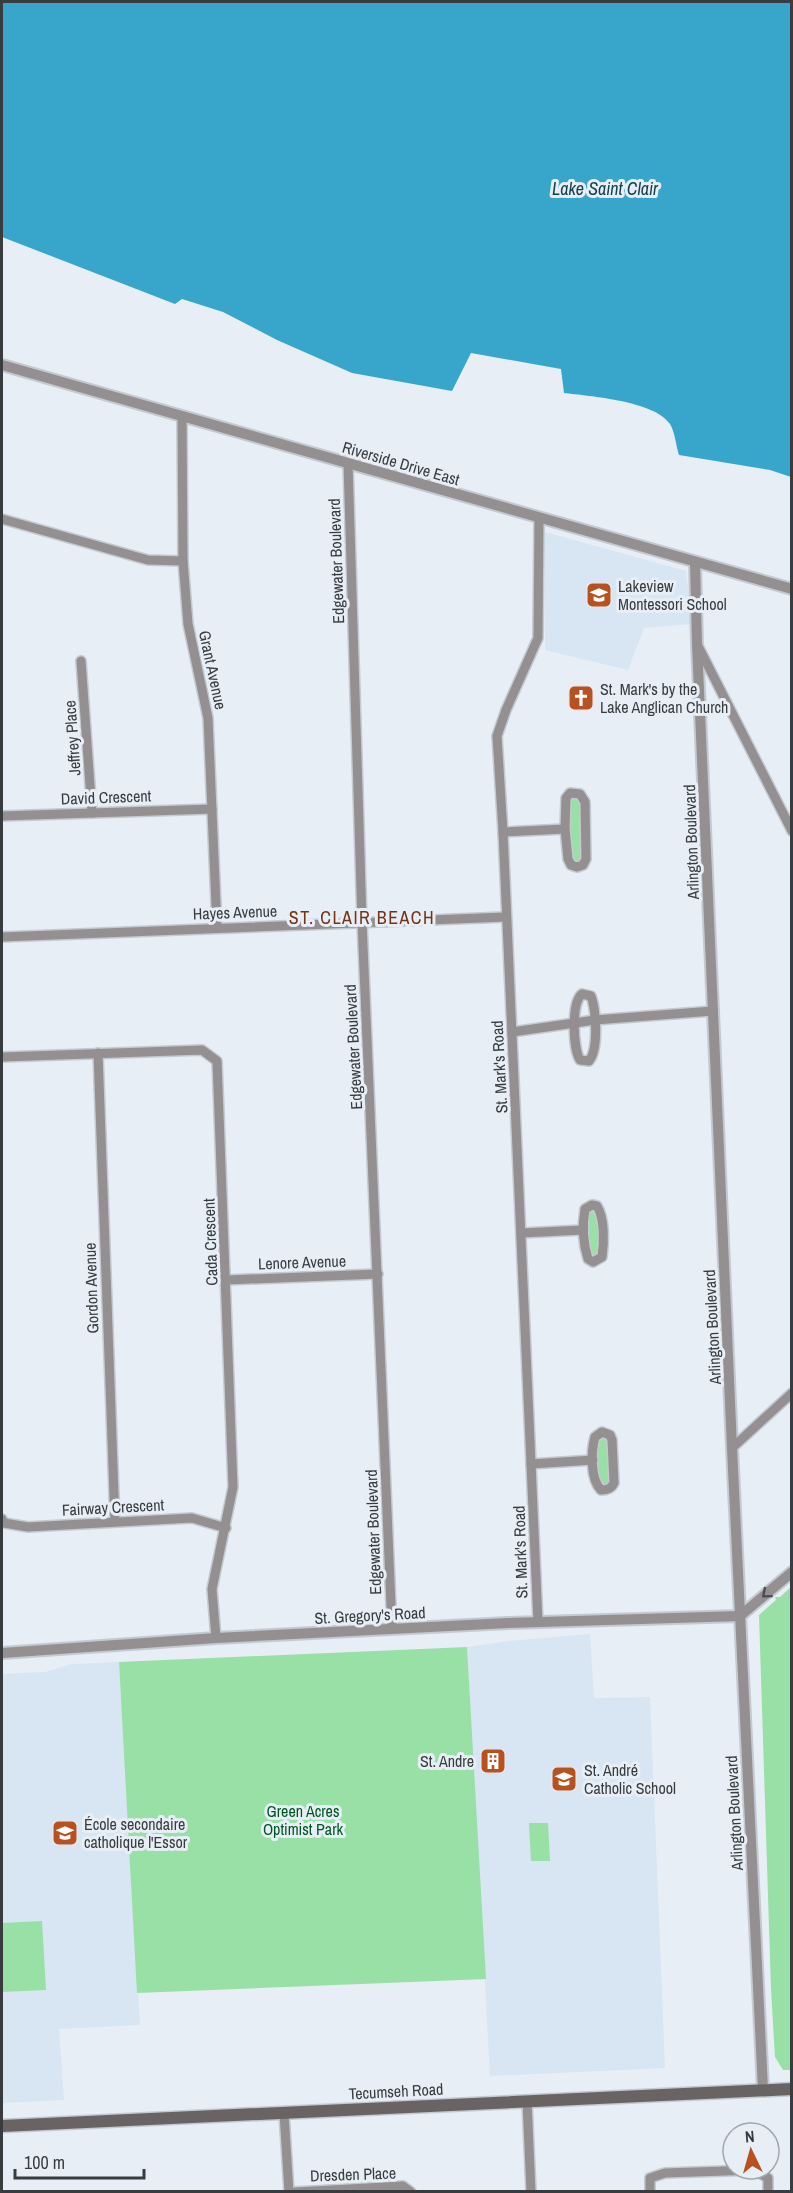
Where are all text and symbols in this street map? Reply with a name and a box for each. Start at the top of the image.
water label: Lake Saint Clair [552,176,659,201]
street label: Riverside Drive East [340,436,463,490]
street label: Edgewater Boulevard [323,498,349,624]
place label: Lakeview Montessori School [618,575,727,615]
school or university icon: Lakeview Montessori School [584,580,614,610]
street label: Grant Avenue [194,629,232,711]
place label: St. Mark's by the Lake Anglican Church [600,678,728,718]
church icon: St. Mark's by the Lake Anglican Church [566,683,596,713]
street label: Jeffrey Place [58,700,86,776]
street label: David Crescent [60,784,152,810]
street label: Arlington Boulevard [678,784,704,901]
street label: Hayes Avenue [192,900,278,924]
district label: ST. CLAIR BEACH [289,905,435,930]
street label: Edgewater Boulevard [339,984,367,1110]
street label: St. Mark's Road [486,1020,512,1114]
street label: Cada Crescent [197,1198,223,1286]
street label: Gordon Avenue [78,1242,104,1334]
street label: Lenore Avenue [258,1249,346,1275]
street label: Arlington Boulevard [698,1269,726,1386]
street label: Edgewater Boulevard [360,1469,386,1595]
street label: Fairway Crescent [61,1493,165,1521]
street label: St. Mark's Road [507,1505,533,1599]
one-way arrow [762,1587,773,1598]
street label: St. Gregory's Road [314,1601,426,1629]
building icon: St. Andre [478,1746,508,1776]
place label: St. Andre [420,1750,474,1772]
street label: Arlington Boulevard [720,1755,748,1872]
place label: St. André Catholic School [584,1759,676,1799]
school or university icon: St. André Catholic School [549,1764,579,1794]
park label: Green Acres Optimist Park [263,1800,344,1840]
place label: École secondaire catholique l'Essor [84,1813,188,1853]
school or university icon: École secondaire catholique l'Essor [50,1818,80,1848]
street label: Tecumseh Road [348,2078,444,2104]
north arrow [721,2121,781,2181]
text: N [744,2125,755,2147]
scale bar [15,2142,144,2180]
text: 100 m [24,2150,65,2175]
street label: Dresden Place [310,2162,396,2186]

